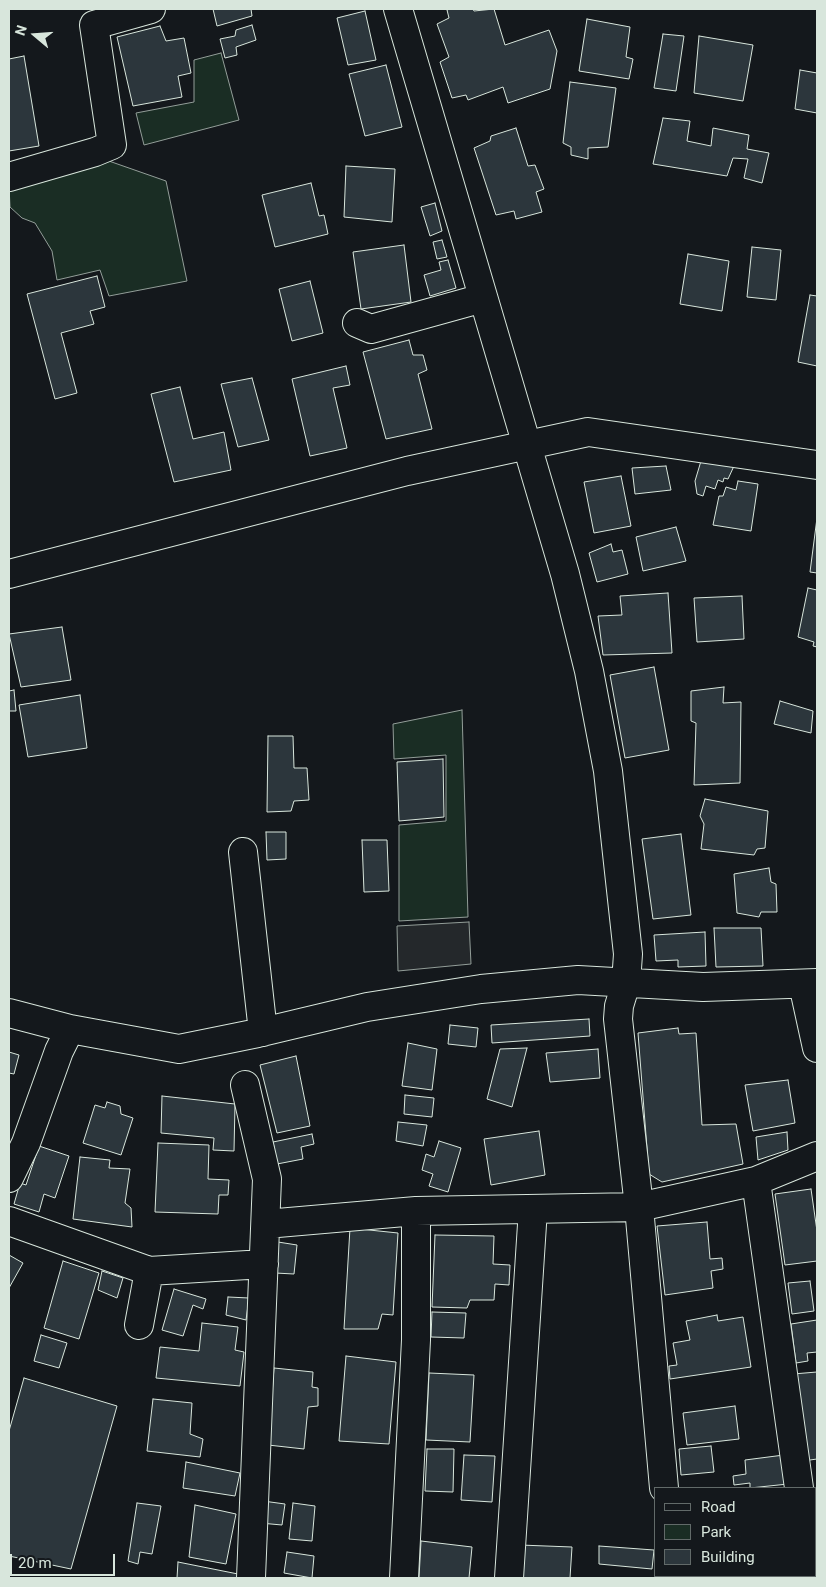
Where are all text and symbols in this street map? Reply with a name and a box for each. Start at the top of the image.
north arrow [10,10,60,60]
text: N [12,23,30,38]
legend [654,1487,816,1577]
text: Road [701,1498,735,1516]
text: Park [701,1523,731,1541]
scale bar [12,1544,118,1576]
text: Building [701,1548,755,1566]
text: 20 m [18,1554,52,1572]

